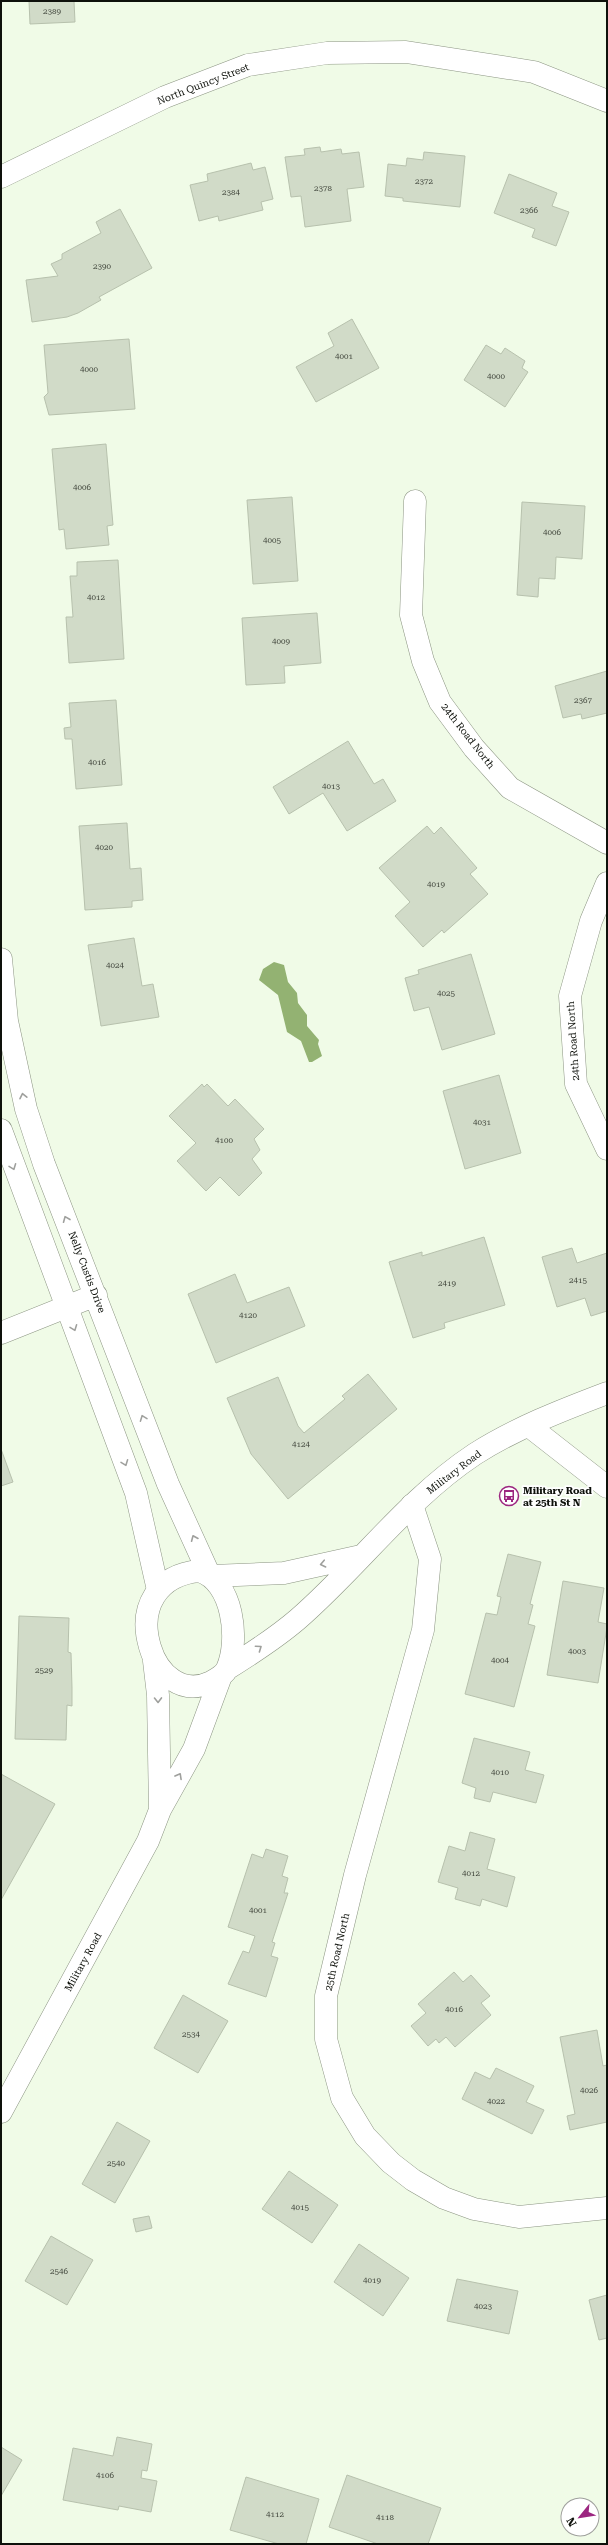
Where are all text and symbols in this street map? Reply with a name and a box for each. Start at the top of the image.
house number: 2389 [43,7,61,16]
street label: North Quincy Street [155,61,251,107]
house number: 2372 [415,177,433,186]
house number: 2378 [314,184,332,193]
house number: 2384 [222,188,240,197]
house number: 2366 [520,206,538,215]
house number: 2390 [93,262,111,271]
house number: 4001 [335,352,353,361]
house number: 4000 [80,365,98,374]
house number: 4000 [487,372,505,381]
house number: 4006 [73,483,91,492]
house number: 4006 [543,528,561,537]
house number: 4005 [263,536,281,545]
house number: 4012 [87,593,105,602]
house number: 4009 [272,637,290,646]
house number: 2367 [574,696,592,705]
street label: 24th Road North [439,701,497,771]
house number: 4016 [88,758,106,767]
house number: 4013 [322,782,340,791]
house number: 4020 [95,843,113,852]
house number: 4019 [427,880,445,889]
house number: 4024 [106,961,124,970]
house number: 4025 [437,989,455,998]
street label: 24th Road North [565,1000,581,1081]
one-way arrow [19,1093,27,1100]
house number: 4031 [473,1118,491,1127]
house number: 4100 [215,1136,233,1145]
one-way arrow [9,1164,17,1171]
one-way arrow [63,1215,71,1223]
street label: Nelly Custis Drive [66,1230,108,1315]
house number: 2415 [569,1276,587,1285]
house number: 2419 [438,1279,456,1288]
house number: 4120 [239,1311,257,1320]
one-way arrow [69,1325,77,1332]
one-way arrow [140,1415,148,1422]
house number: 4124 [292,1440,310,1449]
street label: Military Road [425,1448,484,1496]
one-way arrow [120,1459,128,1466]
bus stop icon: Military Road at 25th St N [498,1485,520,1507]
place label: Military Road at 25th St N [523,1485,592,1508]
one-way arrow [190,1535,198,1542]
one-way arrow [320,1559,327,1567]
one-way arrow [255,1646,262,1653]
house number: 4003 [568,1647,586,1656]
house number: 4004 [491,1656,509,1665]
house number: 2529 [35,1666,53,1675]
one-way arrow [154,1697,162,1703]
house number: 4010 [491,1768,509,1777]
one-way arrow [175,1773,182,1780]
house number: 4012 [462,1869,480,1878]
house number: 4001 [249,1906,267,1915]
street label: 25th Road North [323,1912,351,1992]
street label: Military Road [62,1930,104,1993]
house number: 4016 [445,2005,463,2014]
house number: 2534 [182,2030,200,2039]
house number: 4026 [580,2086,598,2095]
house number: 4022 [487,2097,505,2106]
house number: 2540 [107,2159,125,2168]
house number: 4015 [291,2203,309,2212]
house number: 2546 [50,2267,68,2276]
house number: 4019 [363,2276,381,2285]
house number: 4023 [474,2302,492,2311]
house number: 4106 [96,2471,114,2480]
north arrow [560,2497,600,2537]
house number: 4112 [266,2510,284,2519]
house number: 4118 [376,2513,394,2522]
text: N [564,2514,580,2529]

